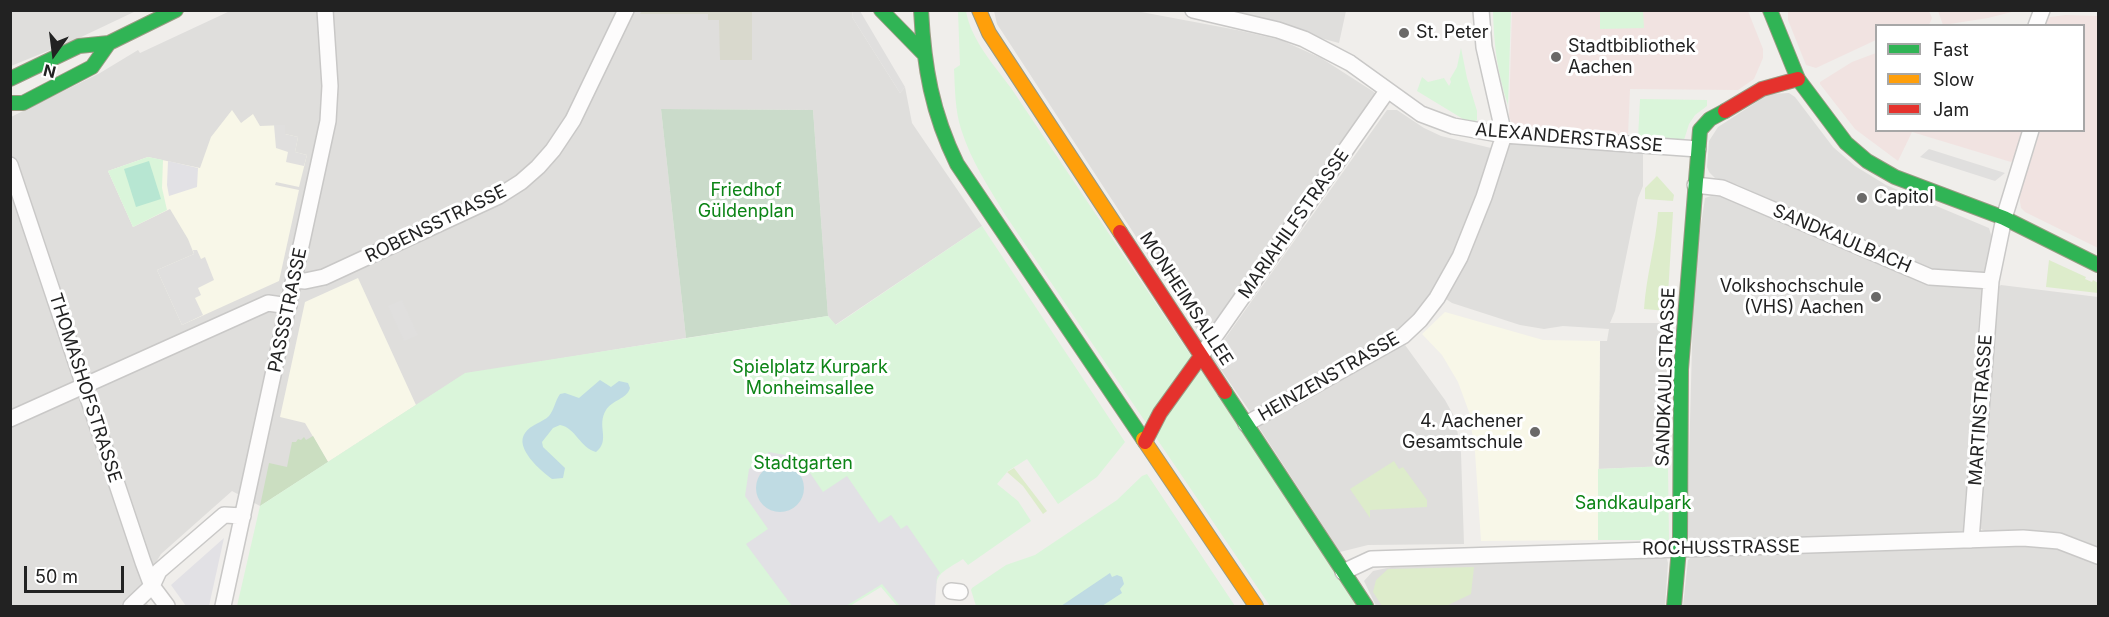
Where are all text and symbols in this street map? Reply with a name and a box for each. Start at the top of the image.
place label: St. Peter [1416,22,1489,44]
north arrow [24,24,84,84]
legend [1875,24,2085,132]
marker: St. Peter [1397,26,1411,40]
place label: Stadtbibliothek Aachen [1568,36,1696,78]
text: Fast [1933,39,1969,60]
marker: Stadtbibliothek Aachen [1549,50,1563,64]
text: N [41,60,58,83]
text: Slow [1933,69,1974,90]
text: Jam [1933,99,1969,120]
street label: ALEXANDERSTRASSE [1474,119,1664,157]
street label: MARIAHILFSTRASSE [1234,145,1354,303]
park label: Friedhof Güldenplan [698,180,794,222]
street label: ROBENSSTRASSE [362,181,510,267]
place label: Capitol [1874,187,1934,209]
marker: Capitol [1855,191,1869,205]
street label: SANDKAULBACH [1769,200,1915,278]
street label: MONHEIMSALLEE [1135,228,1237,370]
street label: PASSSTRASSE [264,246,312,374]
place label: Volkshochschule (VHS) Aachen [1720,276,1864,318]
street label: SANDKAULSTRASSE [1652,287,1680,467]
marker: Volkshochschule (VHS) Aachen [1869,290,1883,304]
street label: THOMASHOFSTRASSE [44,291,126,485]
street label: HEINZENSTRASSE [1255,328,1403,426]
street label: MARTINSTRASSE [1965,334,1997,486]
park label: Spielplatz Kurpark Monheimsallee [732,357,888,400]
place label: 4. Aachener Gesamtschule [1402,411,1523,454]
marker: 4. Aachener Gesamtschule [1528,425,1542,439]
park label: Stadtgarten [753,453,853,475]
park label: Sandkaulpark [1575,493,1691,515]
street label: ROCHUSSTRASSE [1642,536,1800,560]
scale bar [27,554,128,592]
text: 50 m [35,566,78,587]

